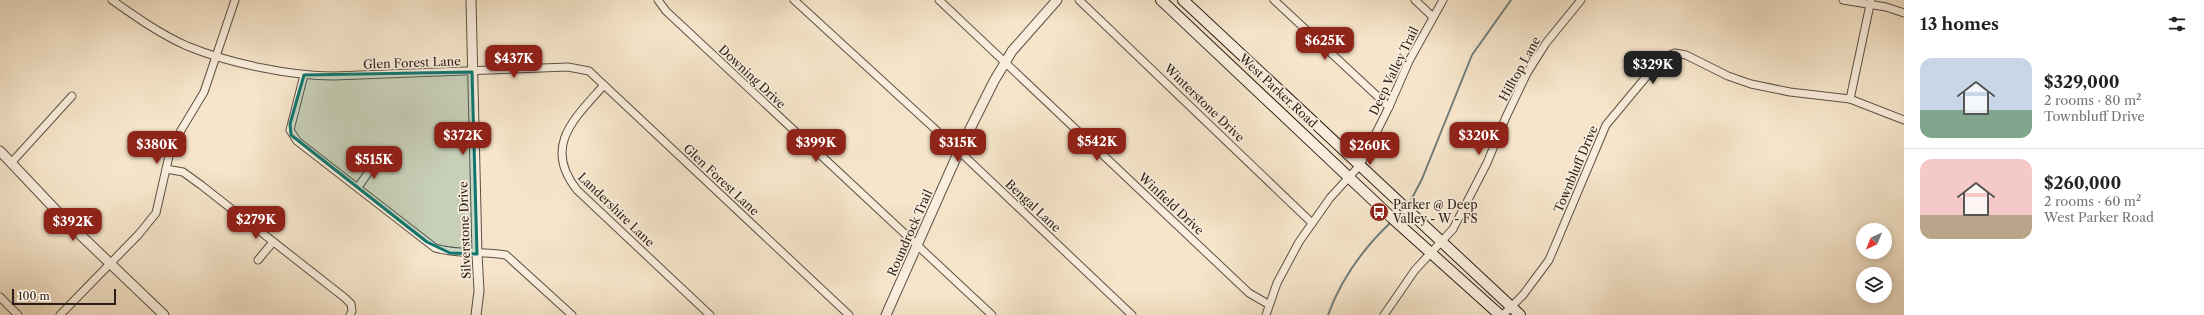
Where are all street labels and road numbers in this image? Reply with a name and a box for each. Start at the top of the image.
street label: Deep Valley Trail [1366,24,1422,118]
street label: Hilltop Lane [1496,34,1544,104]
street label: Downing Drive [716,42,789,112]
street label: West Parker Road [1235,50,1321,131]
street label: Glen Forest Lane [363,53,461,72]
street label: Winterstone Drive [1160,60,1248,145]
street label: Townbluff Drive [1550,123,1601,215]
street label: Glen Forest Lane [680,141,762,219]
street label: Landershire Lane [575,169,658,250]
street label: Winfield Drive [1135,169,1207,238]
street label: Bengal Lane [1002,176,1064,235]
street label: Silverstone Drive [455,181,474,279]
street label: Roundrock Trail [884,187,936,278]

